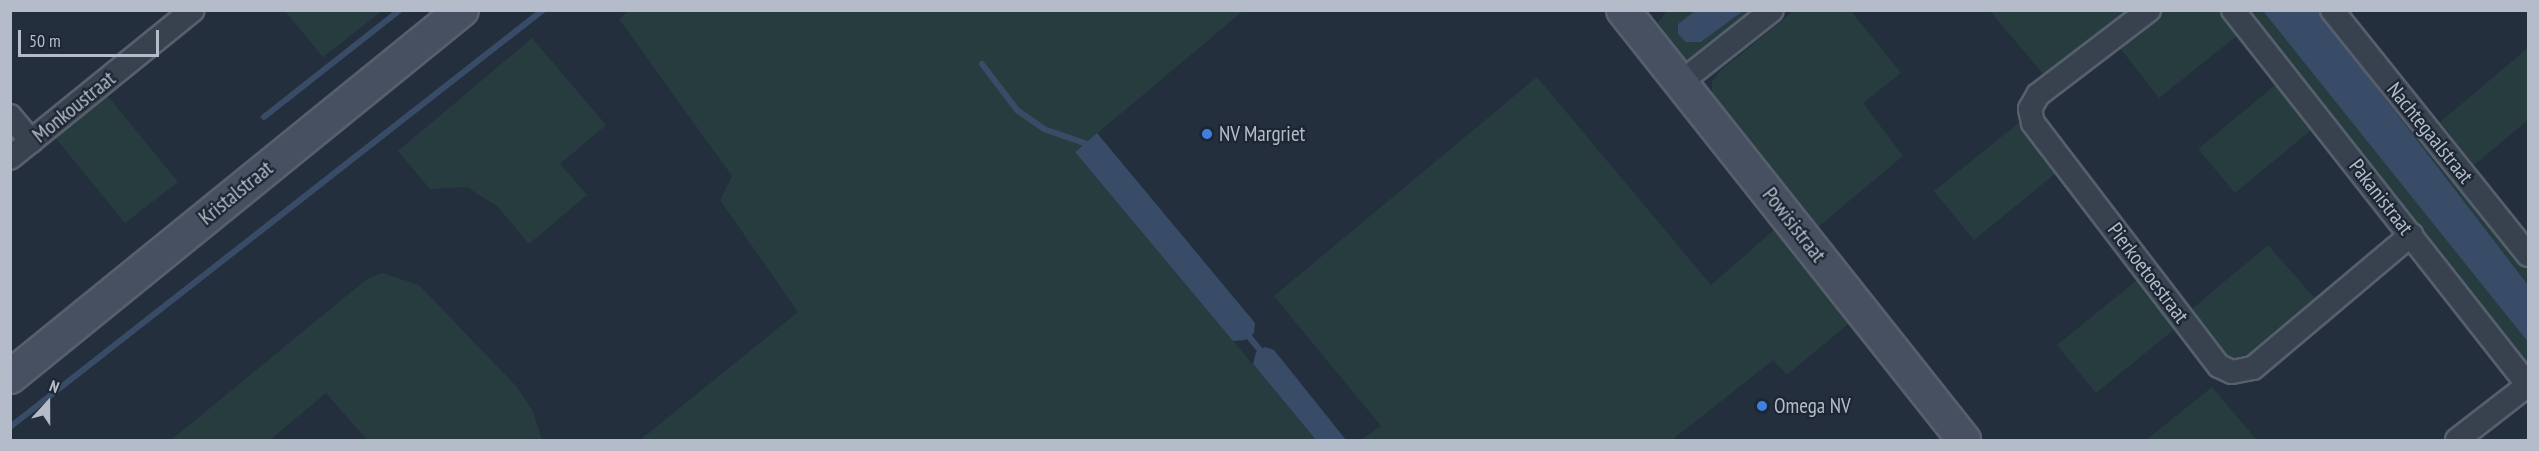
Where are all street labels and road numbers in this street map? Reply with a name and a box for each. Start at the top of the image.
street label: Monkoustraat [28,66,120,148]
street label: Nachtegaalstraat [2382,77,2478,189]
street label: Pakanistraat [2344,154,2418,240]
street label: Kristalstraat [194,156,278,230]
street label: Powisistraat [1757,183,1831,267]
street label: Pierkoetoestraat [2102,218,2194,328]

